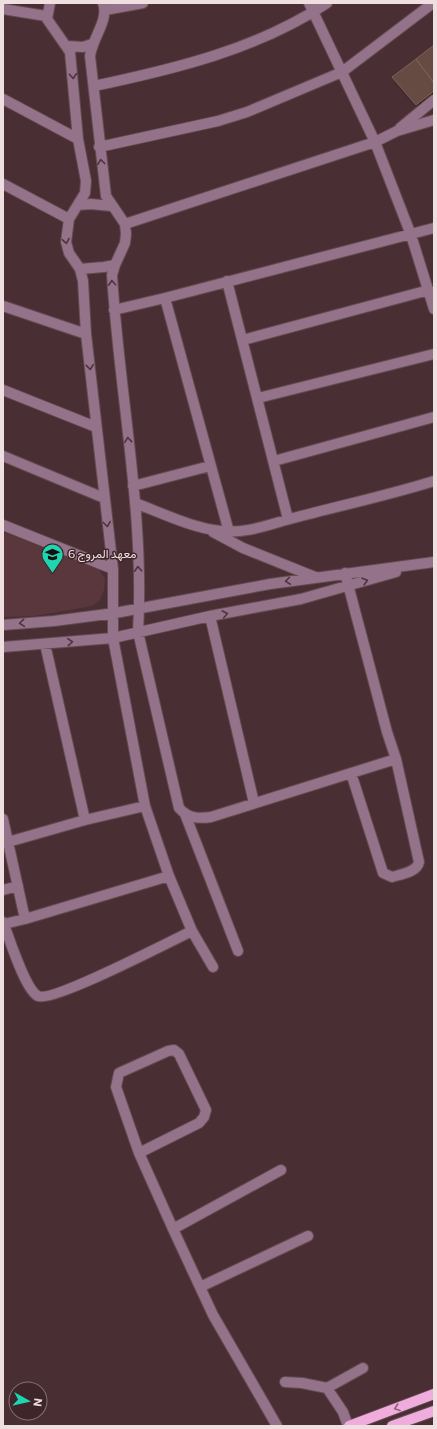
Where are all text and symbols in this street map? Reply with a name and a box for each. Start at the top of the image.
one-way arrow [68,73,77,79]
one-way arrow [97,159,106,165]
one-way arrow [62,238,70,244]
one-way arrow [108,280,117,286]
one-way arrow [85,364,94,370]
one-way arrow [124,437,133,443]
one-way arrow [102,521,111,527]
school or university icon: معهد المروج 6 [39,541,65,574]
place label: معهد المروج 6 [68,546,136,563]
one-way arrow [133,566,142,572]
one-way arrow [285,576,292,585]
one-way arrow [361,577,368,586]
one-way arrow [222,610,228,618]
one-way arrow [19,619,25,628]
one-way arrow [67,637,73,646]
north arrow [8,1381,48,1421]
text: N [31,1397,45,1407]
one-way arrow [394,1403,401,1412]

